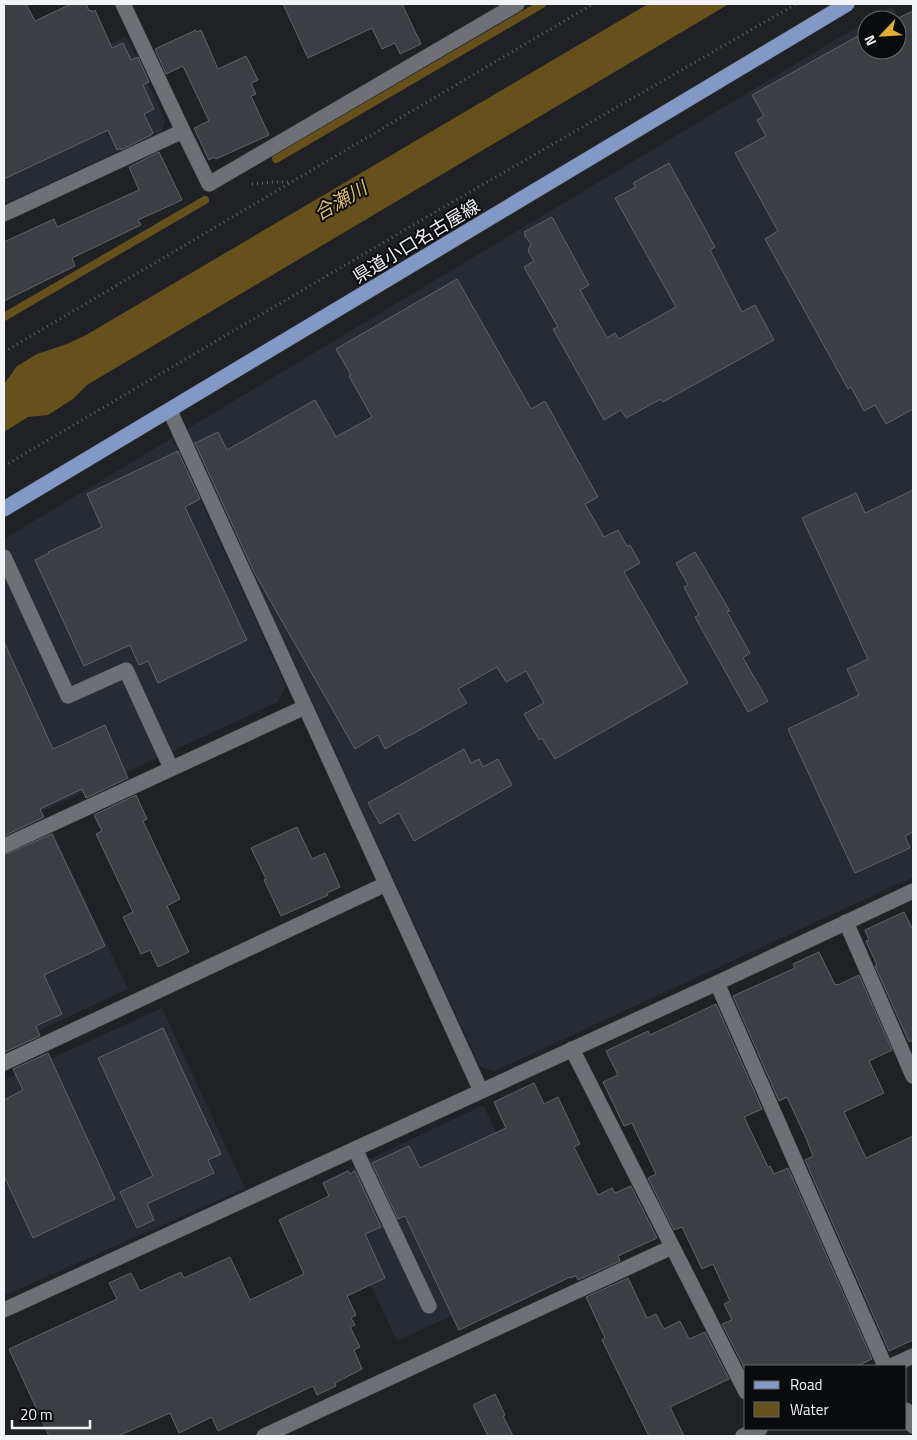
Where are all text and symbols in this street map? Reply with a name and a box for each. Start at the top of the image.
north arrow [857,10,907,60]
text: N [858,32,881,50]
water label: 合瀬川 [308,172,374,227]
street label: 県道小口名古屋線 [347,192,485,290]
legend [744,1365,907,1430]
text: Road [790,1373,822,1396]
scale bar [12,1398,90,1430]
text: Water [790,1398,829,1421]
text: 20 m [20,1403,53,1426]

